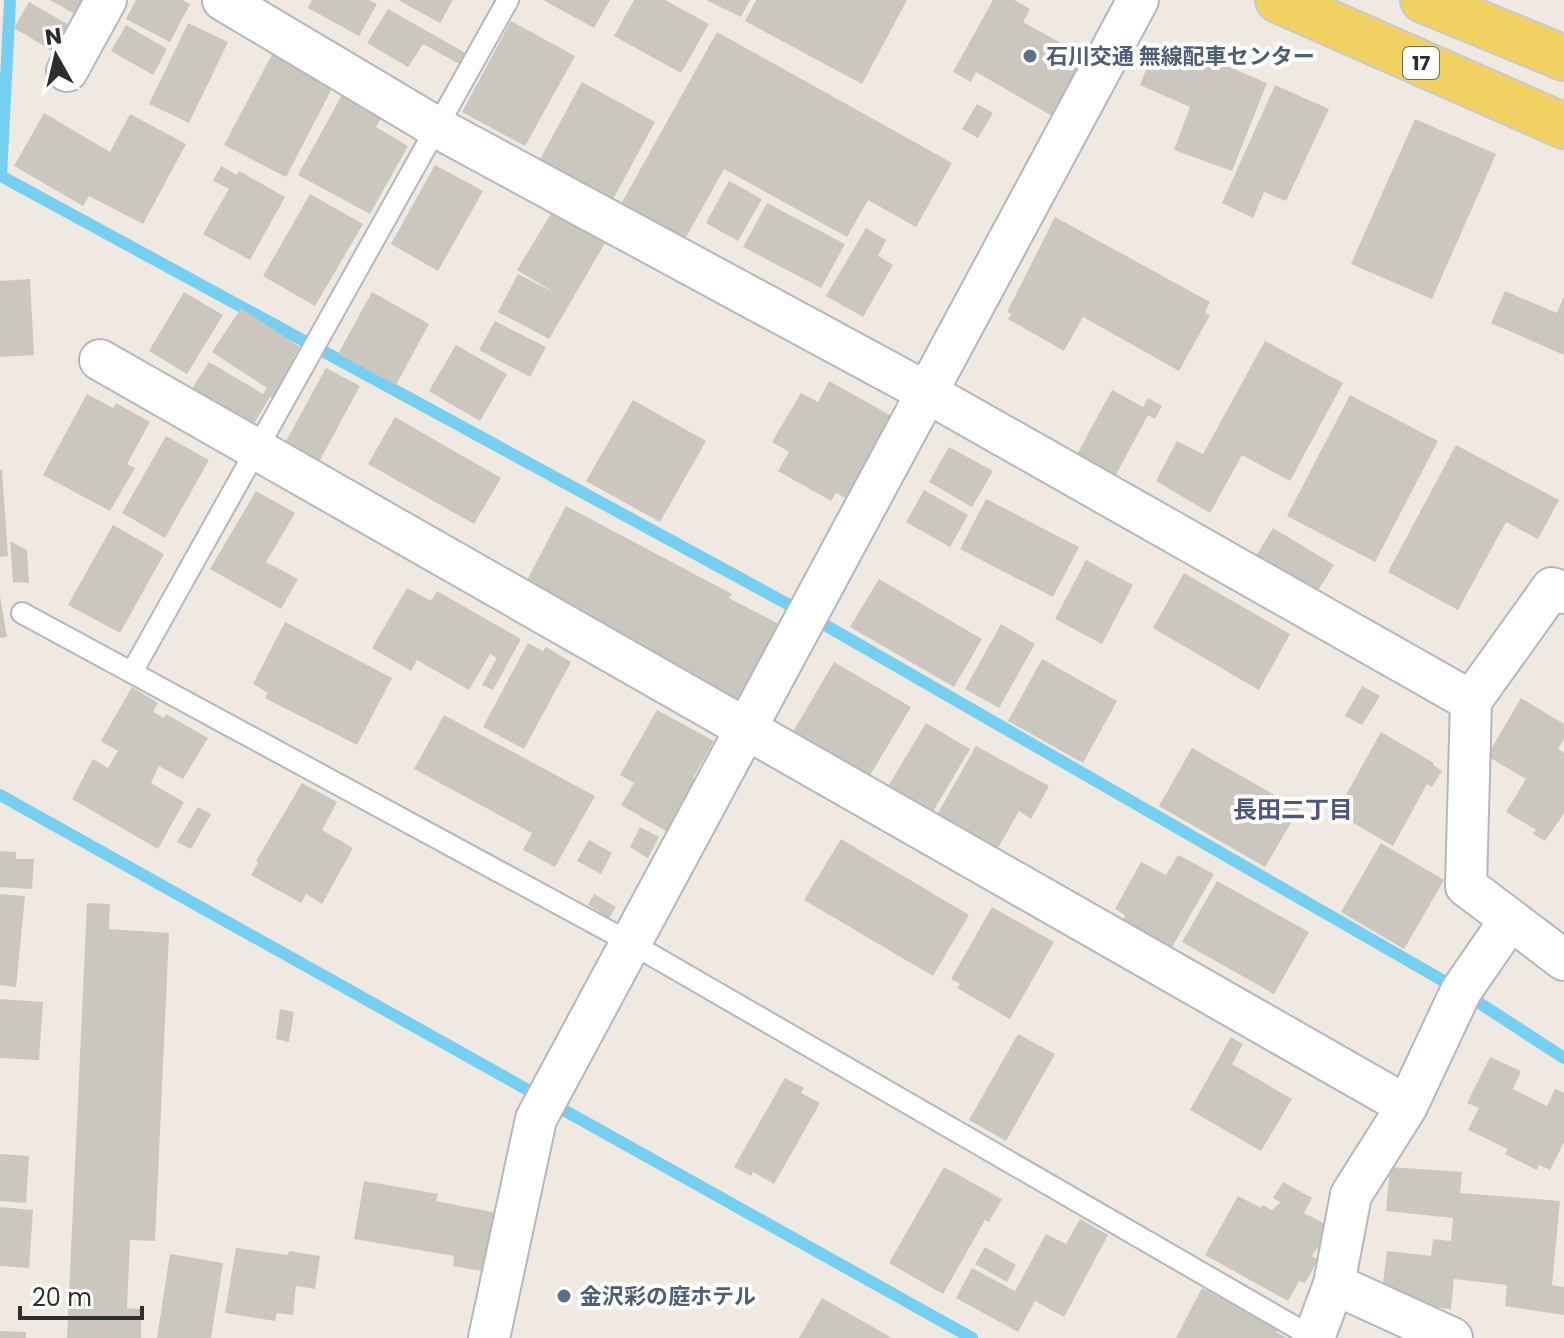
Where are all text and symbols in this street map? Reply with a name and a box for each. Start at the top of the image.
north arrow [16,16,96,96]
text: N [43,20,64,53]
place label: 石川交通 無線配車センター [1046,41,1315,72]
marker: 石川交通 無線配車センター [1021,47,1039,65]
road number: 17 [1403,47,1439,79]
district label: 長田二丁目 [1233,793,1353,826]
scale bar [20,1270,142,1320]
text: 20 m [32,1281,92,1314]
place label: 金沢彩の庭ホテル [580,1281,756,1312]
marker: 金沢彩の庭ホテル [555,1287,573,1305]

